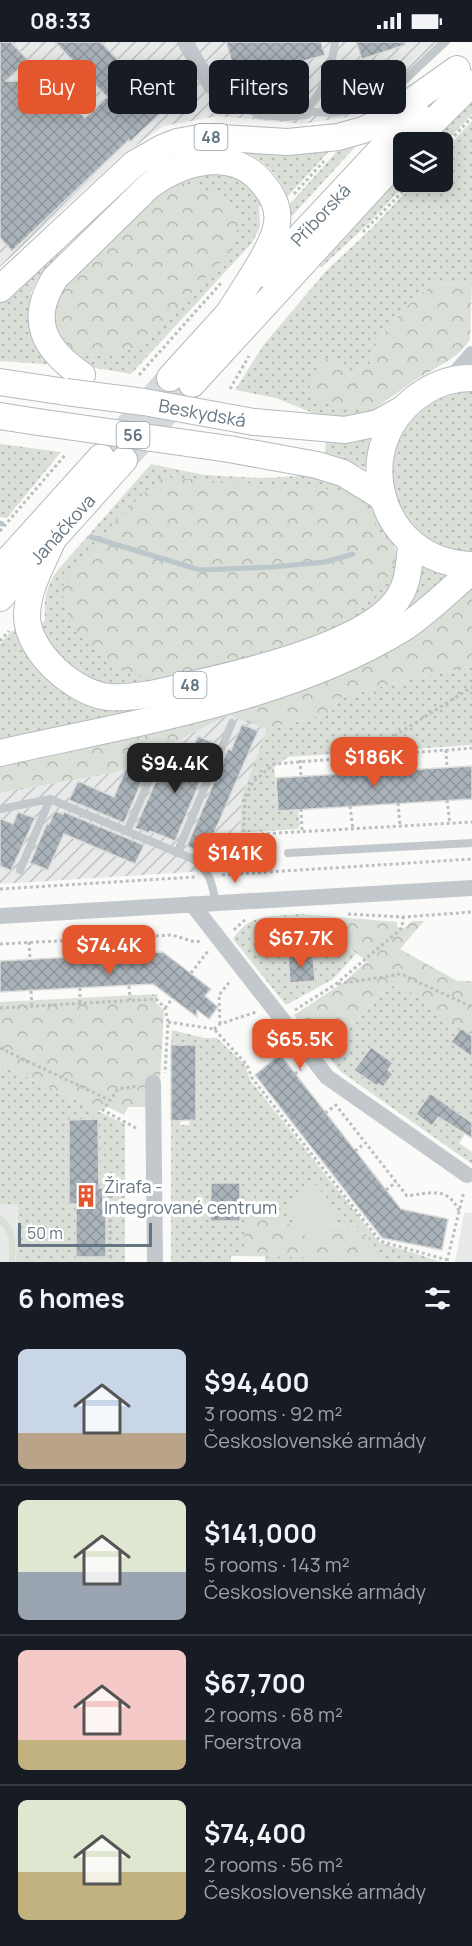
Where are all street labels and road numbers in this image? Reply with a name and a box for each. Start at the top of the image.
road number: 48 [194,124,228,150]
street label: Příborská [285,178,355,251]
street label: Beskydská [157,393,248,432]
road number: 56 [116,422,150,448]
street label: Janáčkova [24,489,100,569]
road number: 48 [174,672,207,698]

